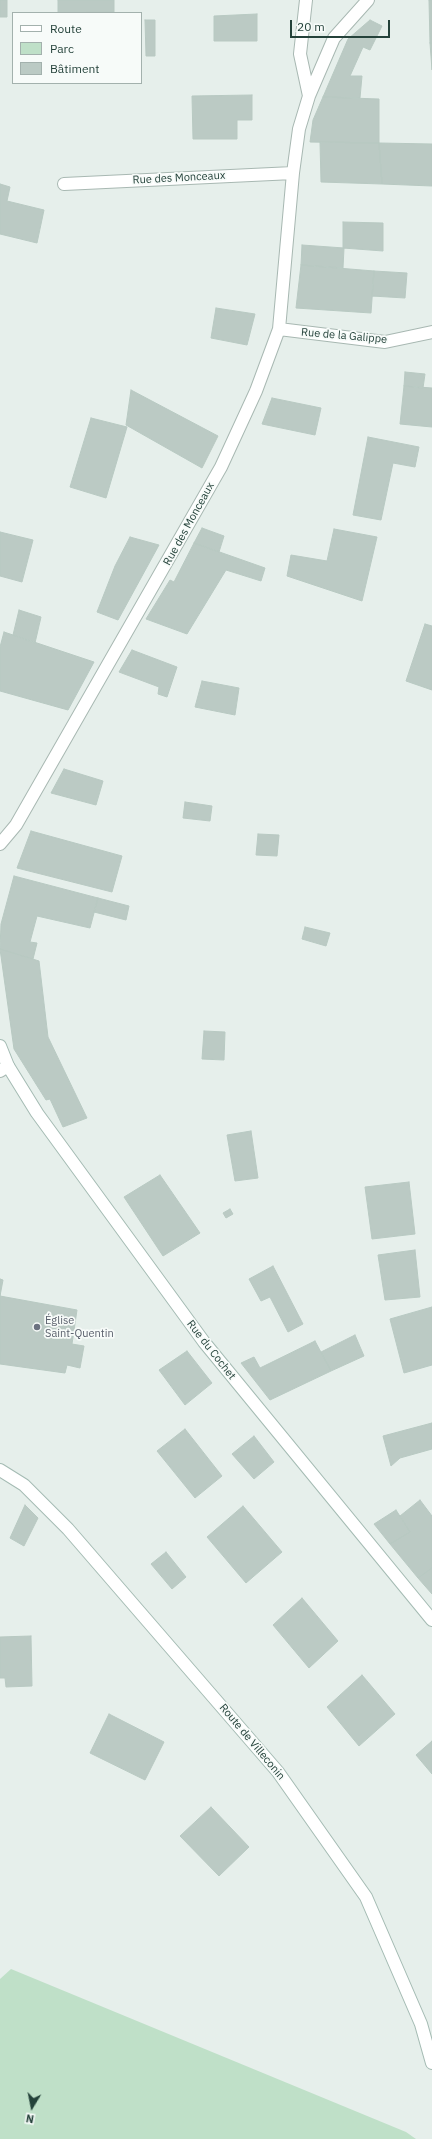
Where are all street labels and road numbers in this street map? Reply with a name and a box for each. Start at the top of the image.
street label: Rue des Monceaux [132,169,226,187]
street label: Rue de la Galippe [300,326,388,346]
street label: Rue des Monceaux [161,480,217,568]
street label: Rue du Cochet [184,1318,238,1382]
street label: Route de Villeconin [216,1701,288,1783]

